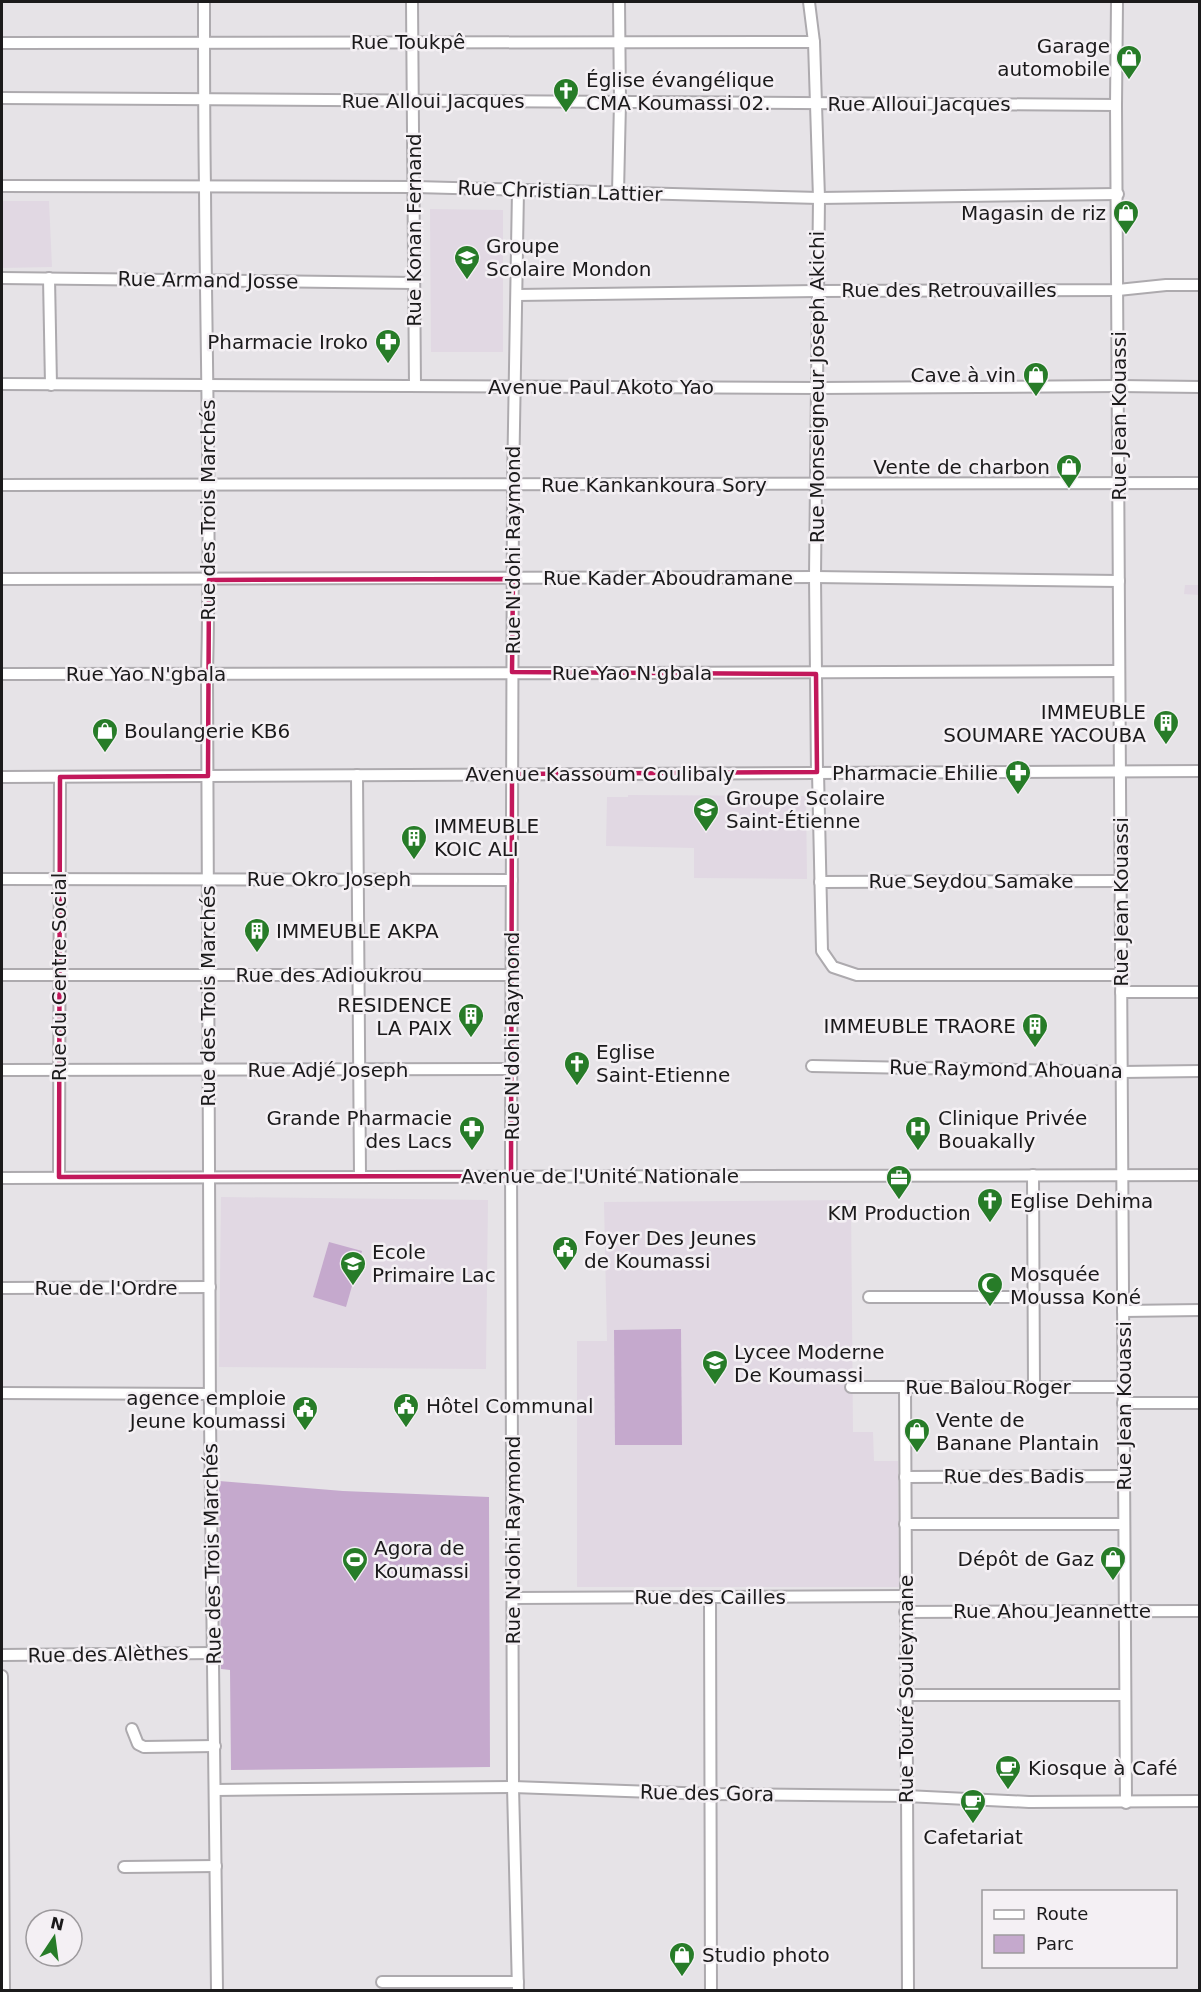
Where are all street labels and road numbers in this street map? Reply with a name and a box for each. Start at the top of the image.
street label: Rue Toukpê [351,30,465,54]
street label: Rue Alloui Jacques [341,89,525,113]
street label: Rue Alloui Jacques [827,92,1011,116]
street label: Rue Konan Fernand [402,133,426,327]
street label: Rue Christian Lattier [457,175,664,207]
street label: Rue Monseigneur Joseph Akichi [805,231,829,543]
street label: Rue Armand Josse [117,266,299,294]
street label: Rue des Retrouvailles [841,278,1057,302]
street label: Rue Jean Kouassi [1107,331,1131,501]
street label: Avenue Paul Akoto Yao [488,375,714,399]
street label: Rue des Trois Marchés [196,399,220,621]
street label: Rue N'dohi Raymond [501,446,525,654]
street label: Rue Kankankoura Sory [541,473,767,497]
street label: Rue Kader Aboudramane [543,566,793,590]
street label: Rue Yao N'gbala [552,661,712,685]
street label: Rue Yao N'gbala [66,662,226,686]
street label: Avenue Kassoum Coulibaly [465,762,735,786]
street label: Rue Jean Kouassi [1109,817,1133,987]
street label: Rue Okro Joseph [247,867,411,891]
street label: Rue Seydou Samake [869,869,1074,893]
street label: Rue du Centre Social [47,873,71,1081]
street label: Rue des Trois Marchés [196,885,220,1107]
street label: Rue N'dohi Raymond [500,932,524,1140]
street label: Rue des Adioukrou [236,963,422,987]
street label: Rue Raymond Ahouana [889,1055,1123,1083]
street label: Rue Adjé Joseph [248,1058,408,1082]
street label: Avenue de l'Unité Nationale [461,1164,739,1188]
street label: Rue de l'Ordre [34,1276,178,1300]
street label: Rue Jean Kouassi [1112,1321,1136,1491]
street label: Rue Balou Roger [905,1375,1072,1399]
street label: Rue N'dohi Raymond [501,1436,525,1644]
street label: Rue des Trois Marchés [198,1443,226,1665]
street label: Rue des Badis [944,1464,1084,1488]
street label: Rue Touré Souleymane [894,1575,918,1803]
street label: Rue des Cailles [634,1585,786,1609]
street label: Rue Ahou Jeannette [953,1599,1151,1623]
street label: Rue des Alèthes [27,1641,189,1667]
street label: Rue des Gora [640,1780,774,1806]

